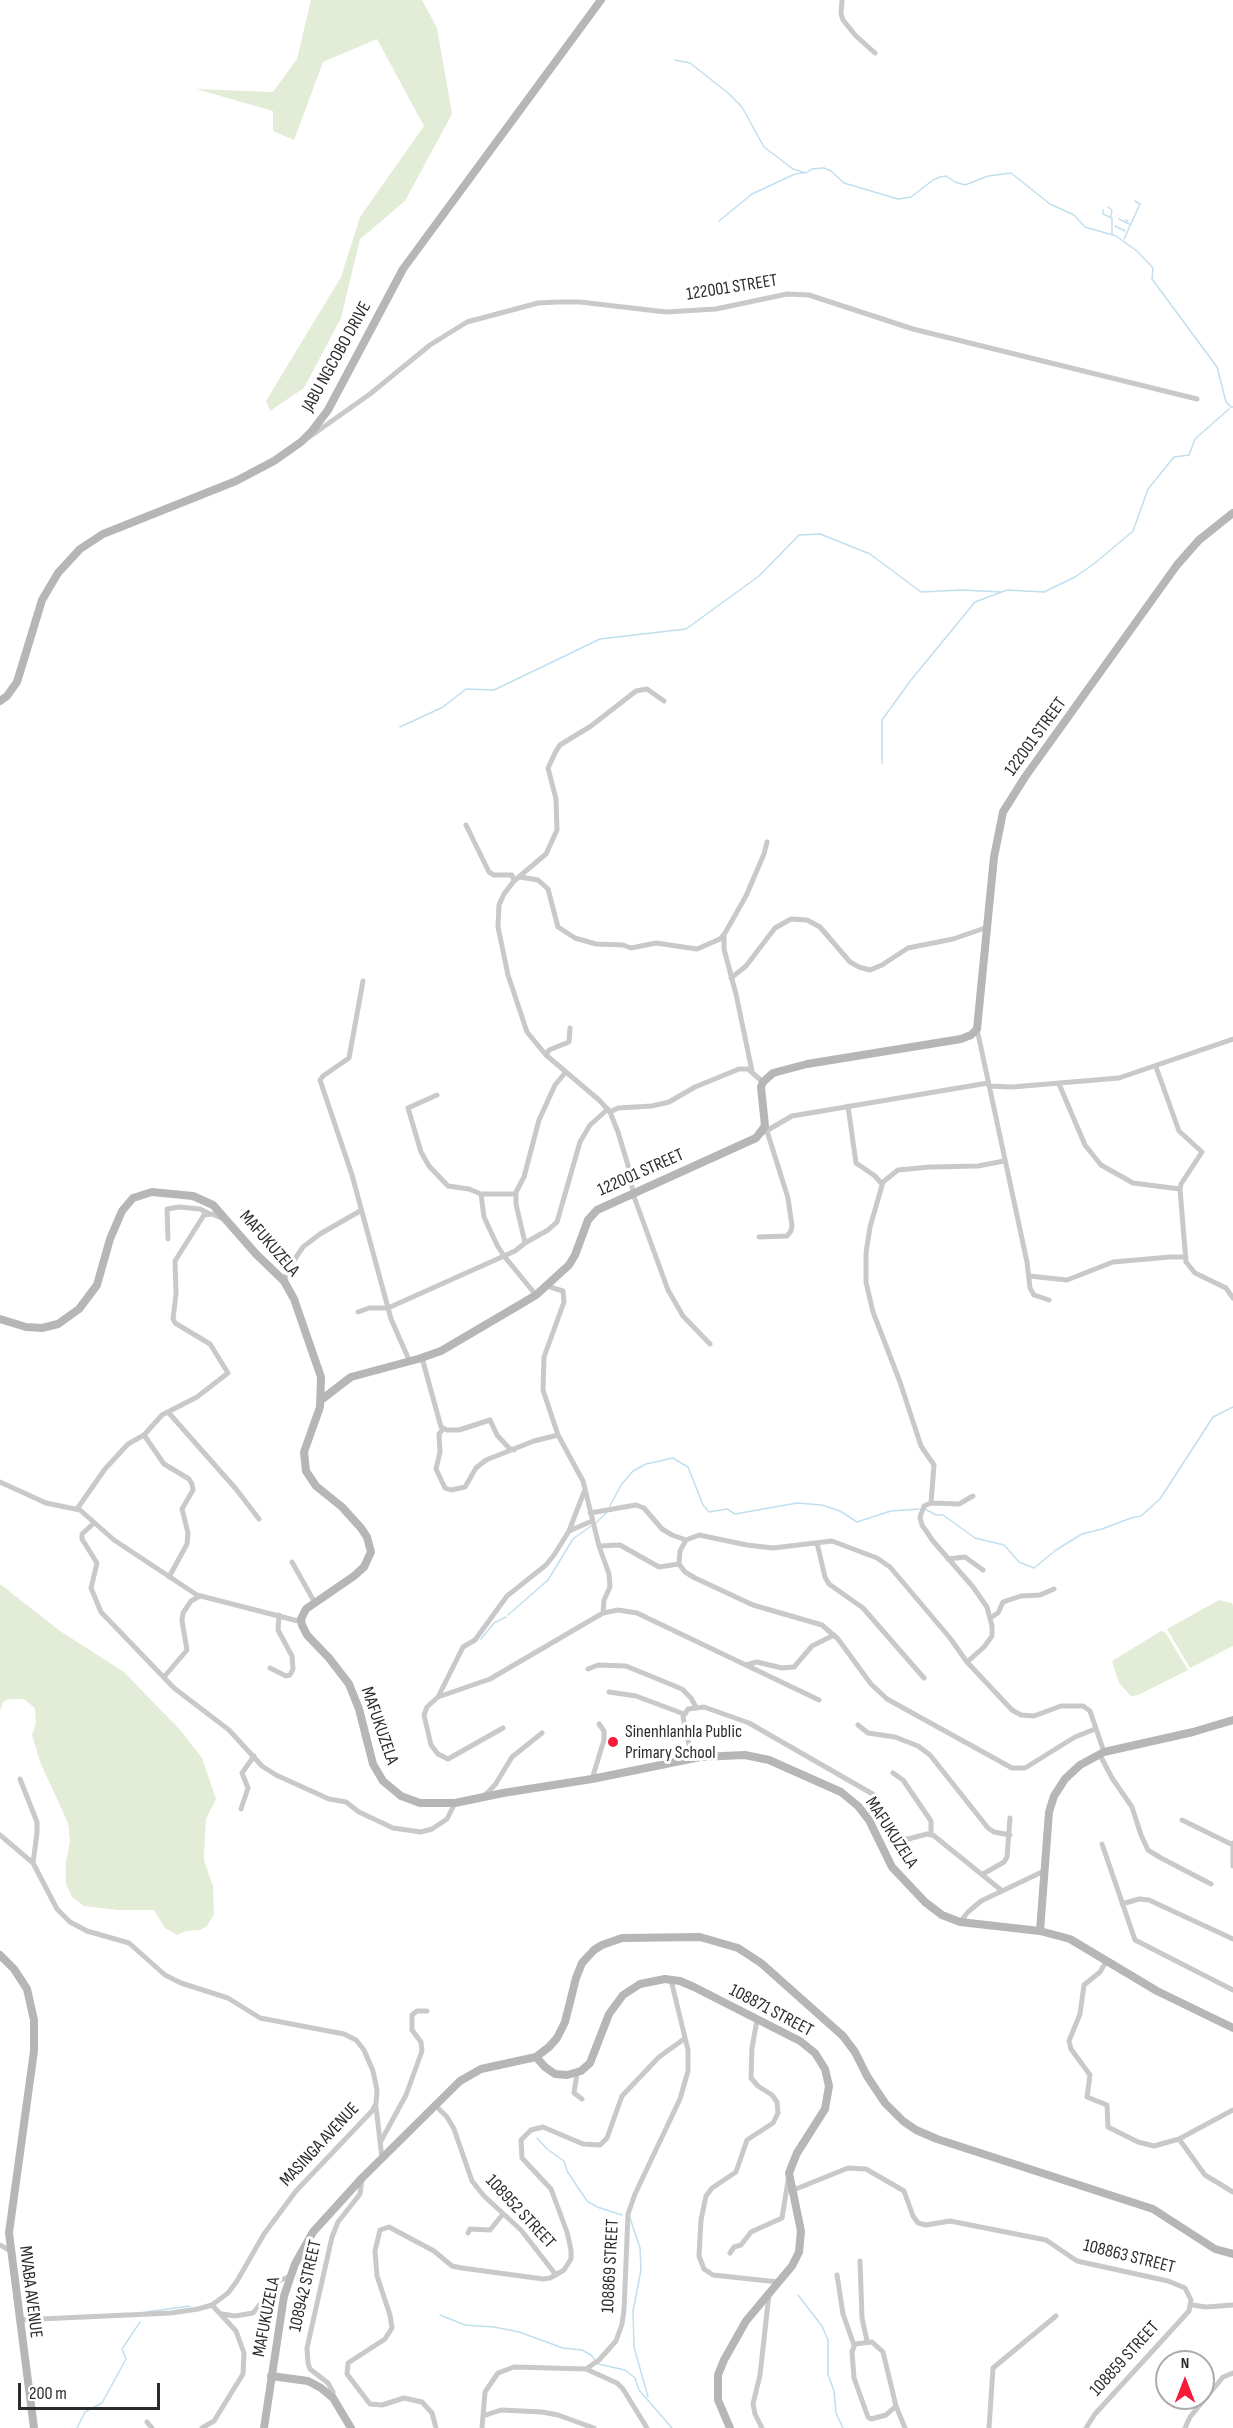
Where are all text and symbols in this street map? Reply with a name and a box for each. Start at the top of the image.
street label: 122001 STREET [685,270,779,306]
street label: JABU NGCOBO DRIVE [298,298,376,416]
street label: 122001 STREET [1000,693,1072,781]
street label: 122001 STREET [595,1144,687,1202]
street label: MAFUKUZELA [234,1206,304,1282]
street label: MAFUKUZELA [356,1684,402,1768]
place label: Sinenhlanhla Public Primary School [625,1721,742,1764]
marker: Sinenhlanhla Public Primary School [606,1735,620,1749]
street label: MAFUKUZELA [860,1793,922,1873]
street label: 108871 STREET [725,1980,817,2042]
street label: MASINGA AVENUE [276,2099,364,2191]
street label: 108952 STREET [480,2171,560,2253]
street label: 108869 STREET [598,2218,624,2314]
street label: 108863 STREET [1081,2235,1177,2279]
street label: 108942 STREET [285,2238,327,2334]
street label: MVABA AVENUE [14,2245,46,2339]
street label: MAFUKUZELA [249,2275,285,2359]
street label: 108859 STREET [1086,2317,1164,2401]
north arrow [1155,2350,1215,2410]
text: N [1181,2354,1189,2373]
scale bar [21,2371,164,2409]
text: 200 m [29,2383,67,2404]

